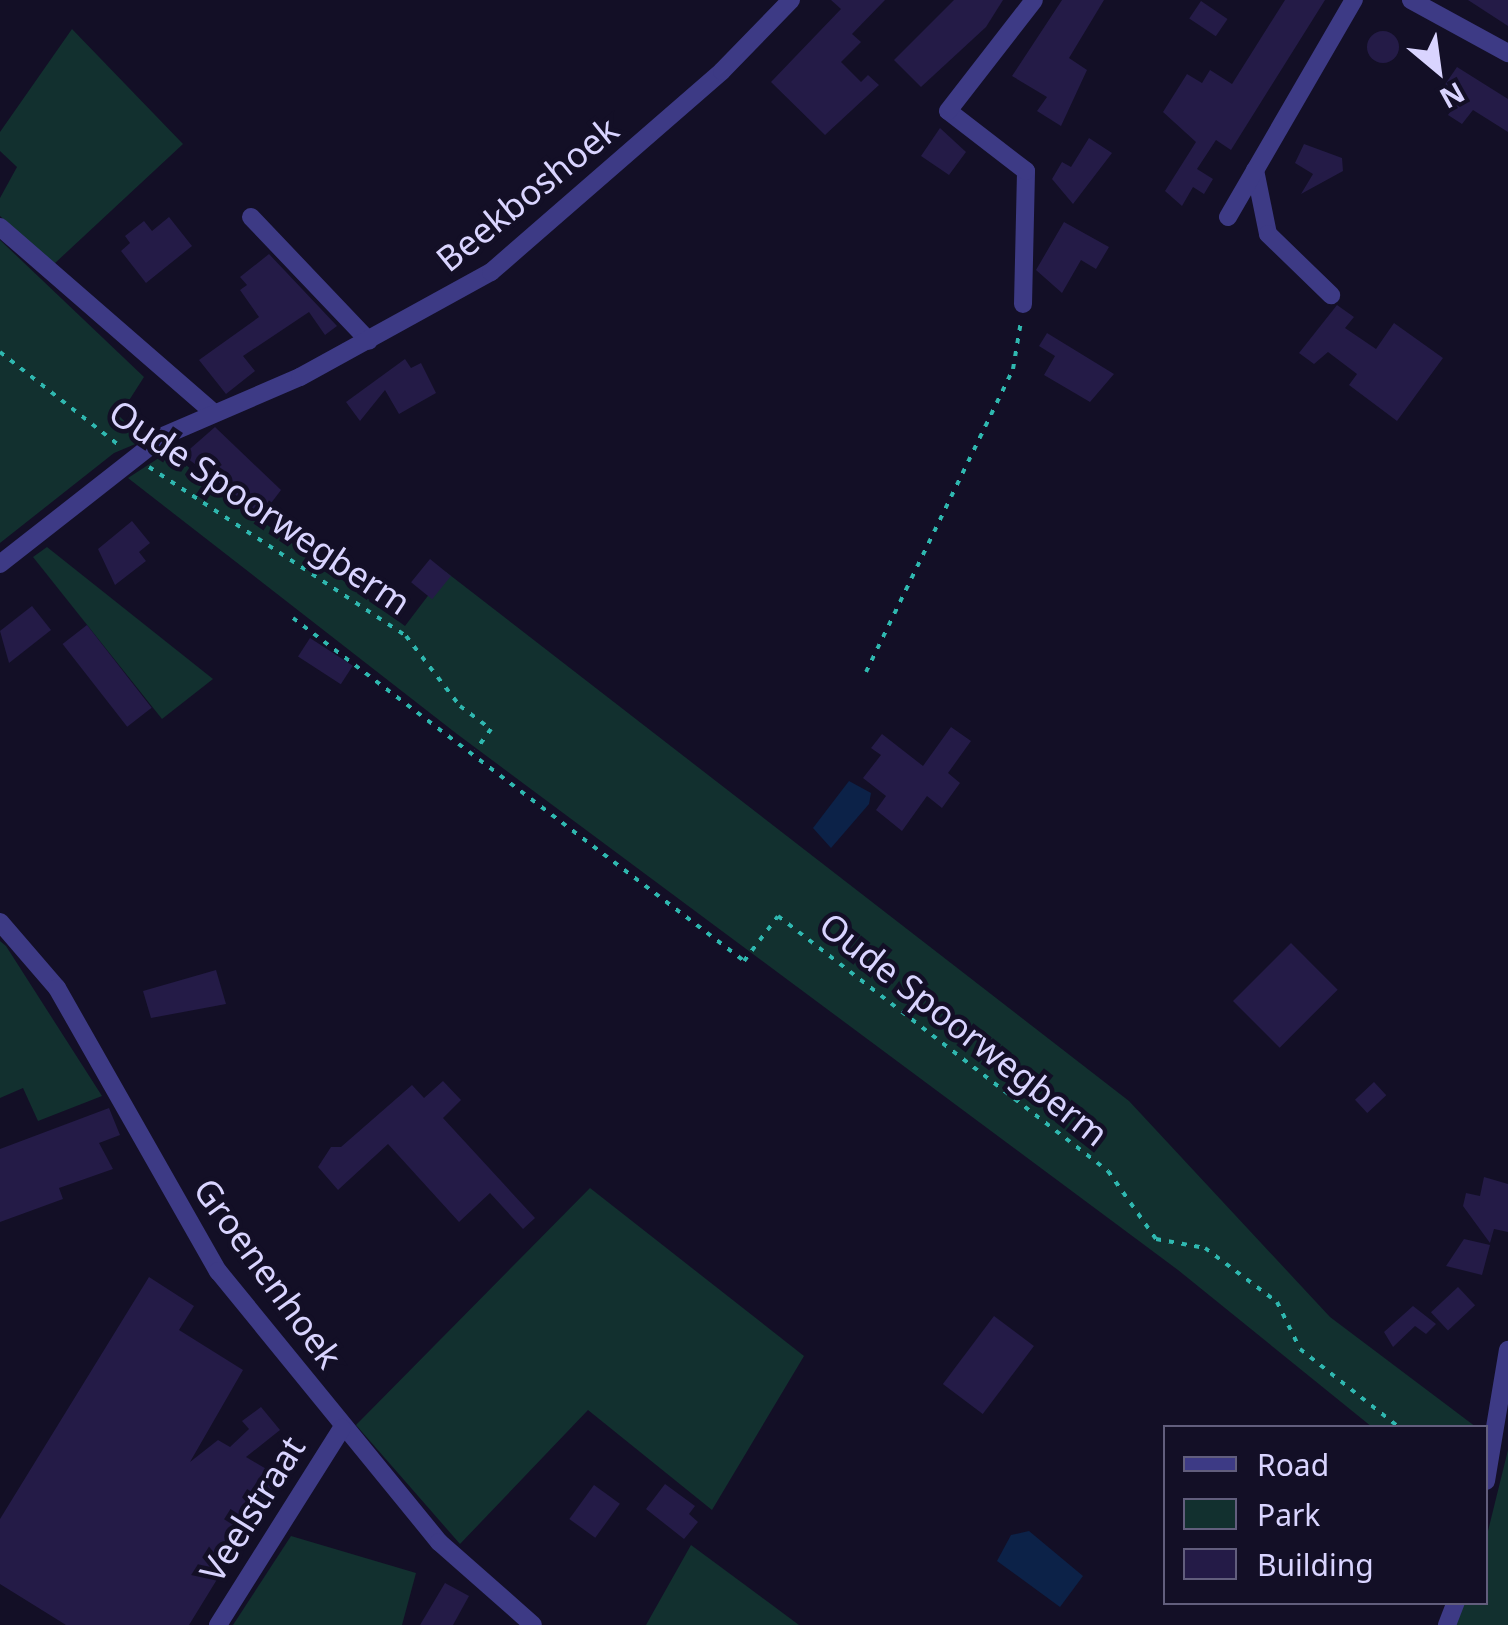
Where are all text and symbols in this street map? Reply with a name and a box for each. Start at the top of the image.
north arrow [1388,20,1488,120]
text: N [1433,74,1472,118]
street label: Beekboshoek [428,108,626,280]
street label: Oude Spoorwegberm [101,391,419,623]
street label: Oude Spoorwegberm [812,903,1116,1155]
street label: Groenenhoek [185,1170,351,1376]
legend [1163,1425,1488,1605]
street label: Veelstraat [191,1428,313,1590]
text: Road [1257,1444,1329,1485]
text: Park [1257,1494,1320,1535]
text: Building [1257,1544,1374,1585]

